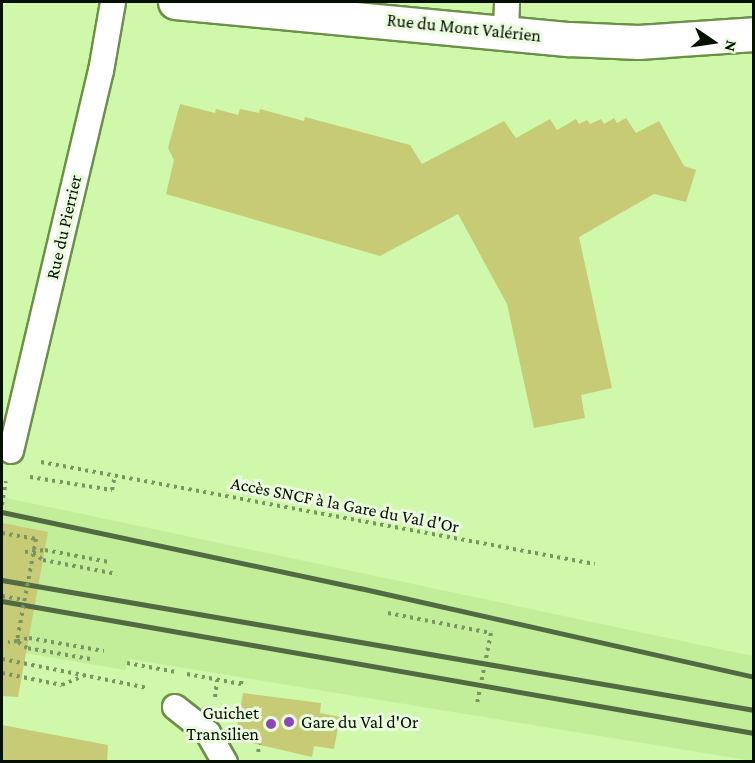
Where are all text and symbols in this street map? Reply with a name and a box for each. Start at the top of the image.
street label: Rue du Mont Valérien [386,9,542,47]
north arrow [683,12,743,72]
text: N [722,39,741,53]
street label: Rue du Pierrier [42,173,86,281]
street label: Accès SNCF à la Gare du Val d'Or [229,472,461,538]
place label: Guichet Transilien [186,703,259,746]
place label: Gare du Val d'Or [301,711,418,733]
marker: Gare du Val d'Or [282,715,296,729]
marker: Guichet Transilien [264,717,278,731]

